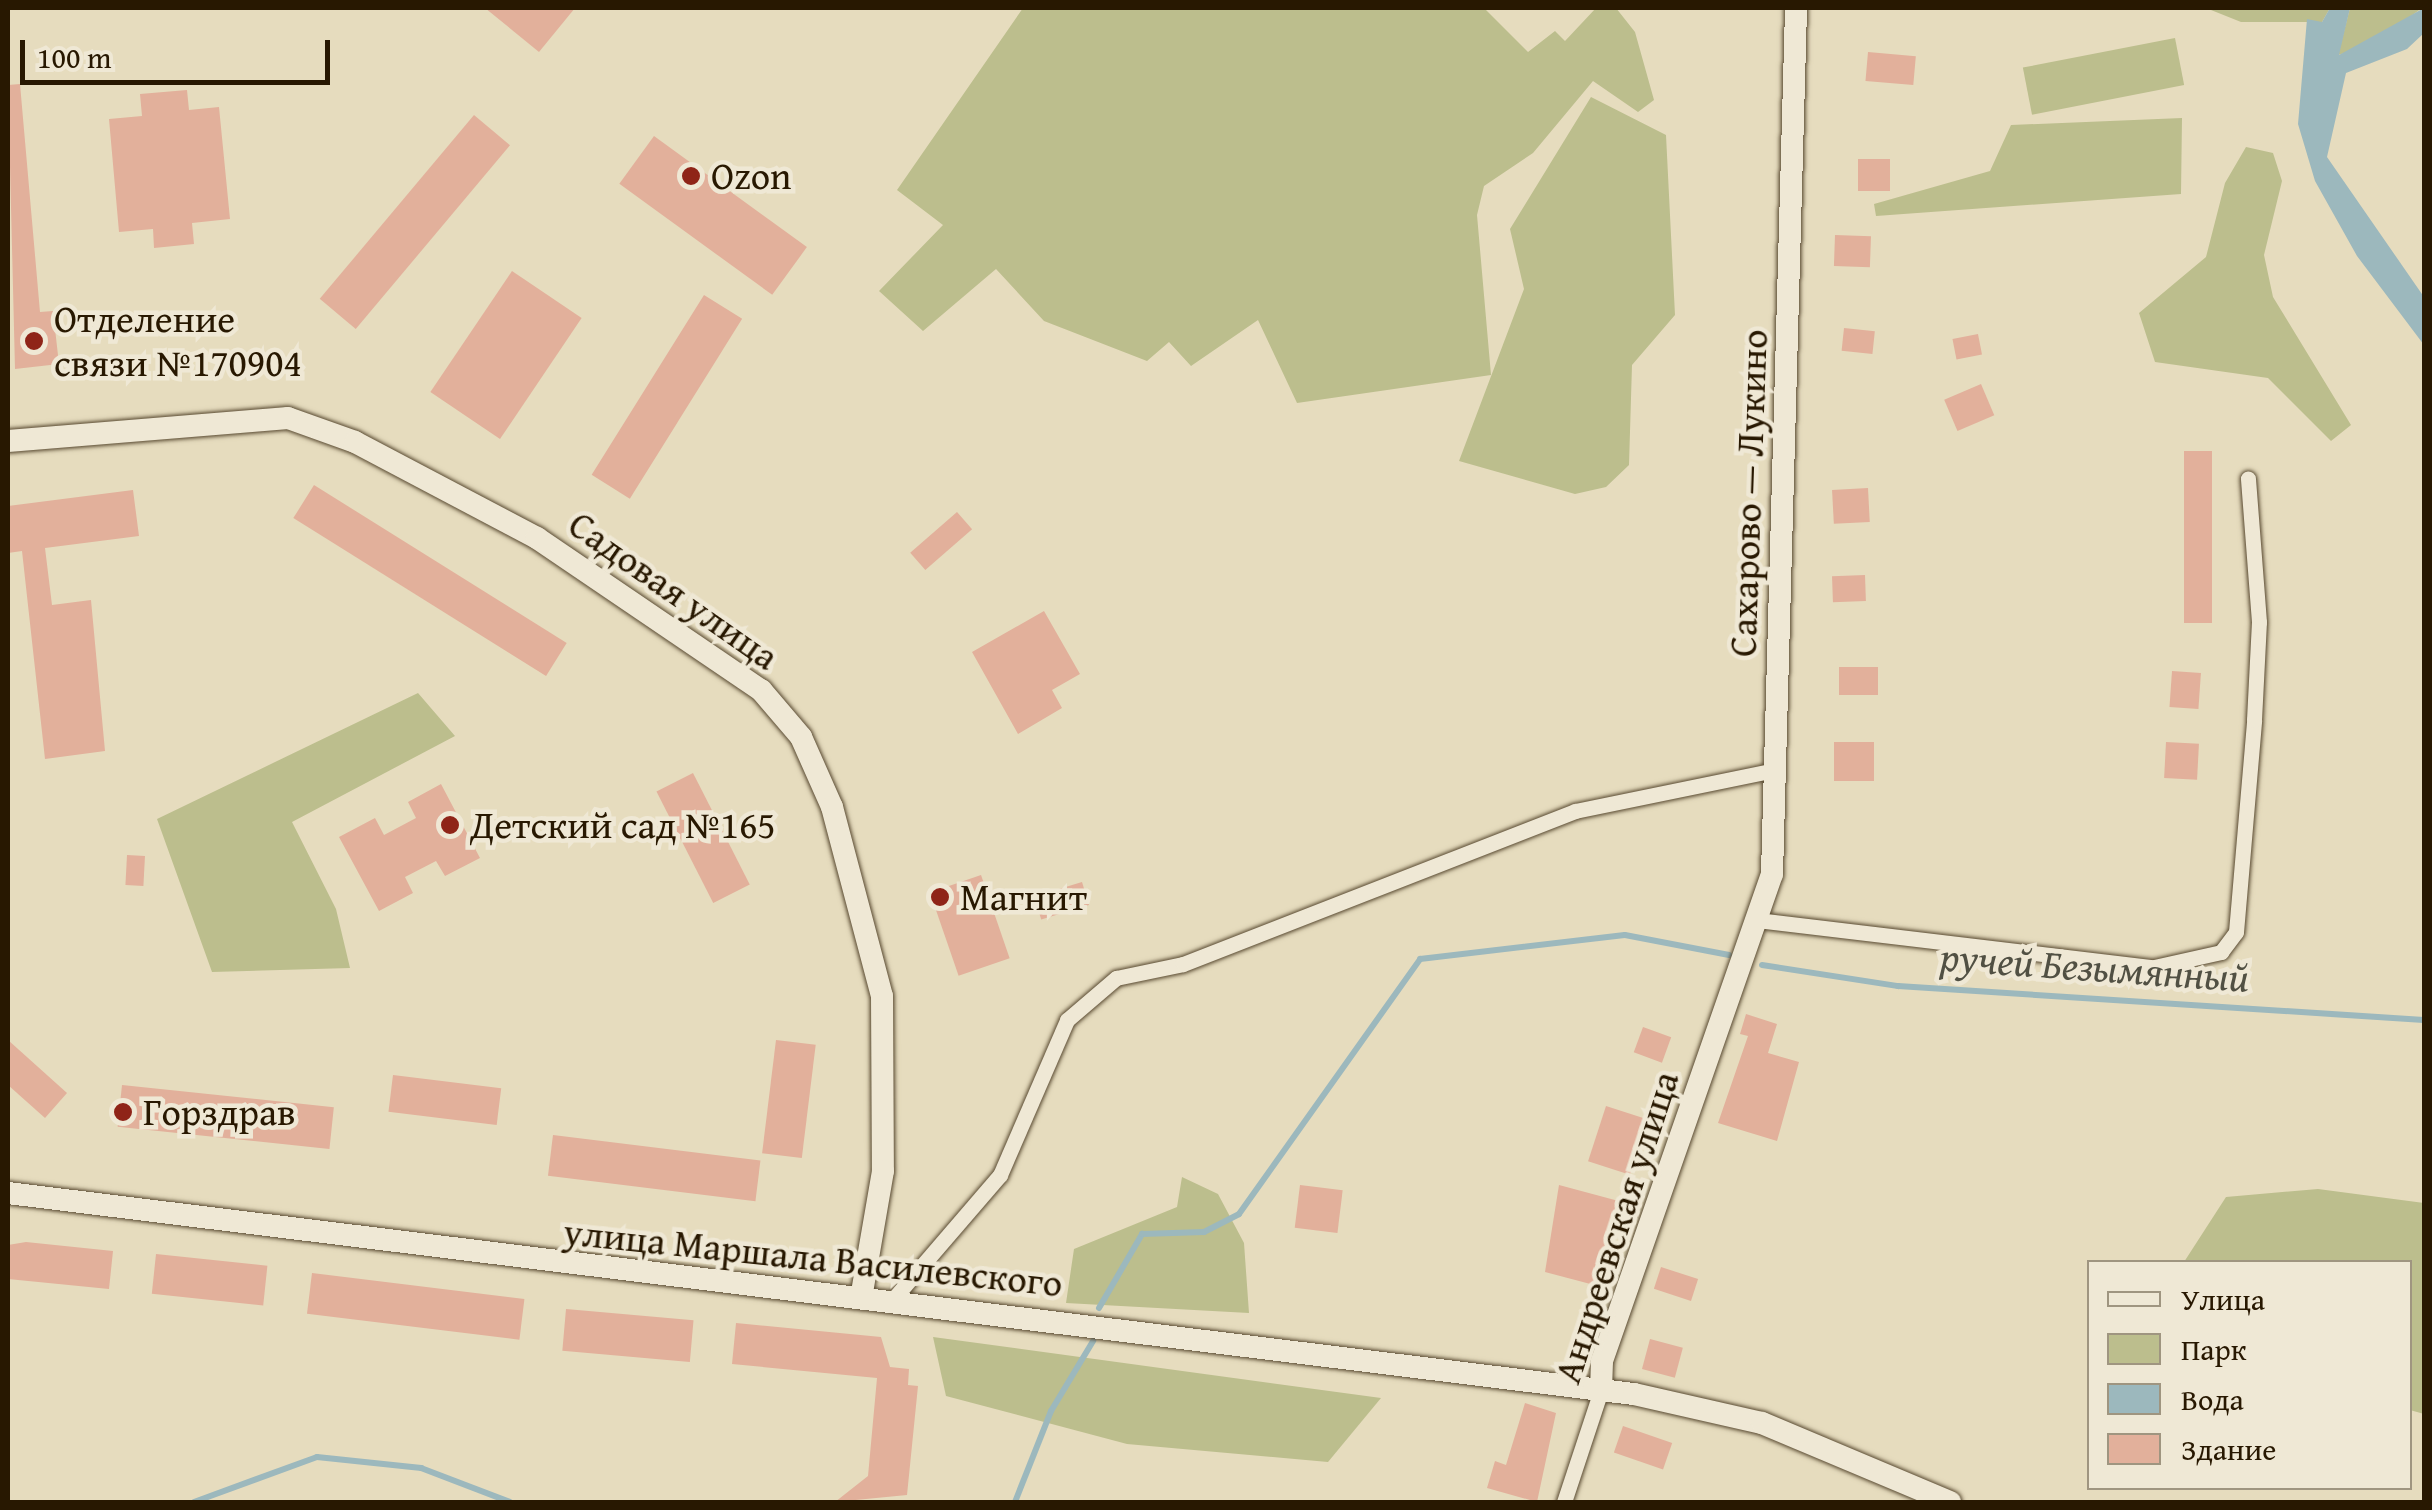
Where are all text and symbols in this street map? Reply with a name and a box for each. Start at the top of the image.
scale bar [25,20,335,82]
text: 100 m [37,35,111,79]
place label: Ozon [711,153,791,199]
marker: Ozon [680,165,702,187]
place label: Отделение связи №170904 [54,296,302,386]
street label: Сахарово — Лукино [1719,328,1777,658]
marker: Отделение связи №170904 [23,330,45,352]
street label: Садовая улица [560,501,788,679]
place label: Детский сад №165 [470,802,776,848]
marker: Детский сад №165 [439,814,461,836]
place label: Магнит [960,874,1087,920]
marker: Магнит [929,886,951,908]
water label: ручей Безымянный [1939,932,2251,1002]
street label: Андреевская улица [1544,1065,1688,1389]
place label: Горздрав [143,1089,296,1135]
marker: Горздрав [112,1101,134,1123]
street label: улица Маршала Василевского [561,1208,1065,1306]
legend [2087,1260,2412,1490]
text: Улица [2181,1277,2265,1321]
text: Парк [2181,1327,2247,1371]
text: Вода [2181,1377,2244,1421]
text: Здание [2181,1427,2276,1471]

